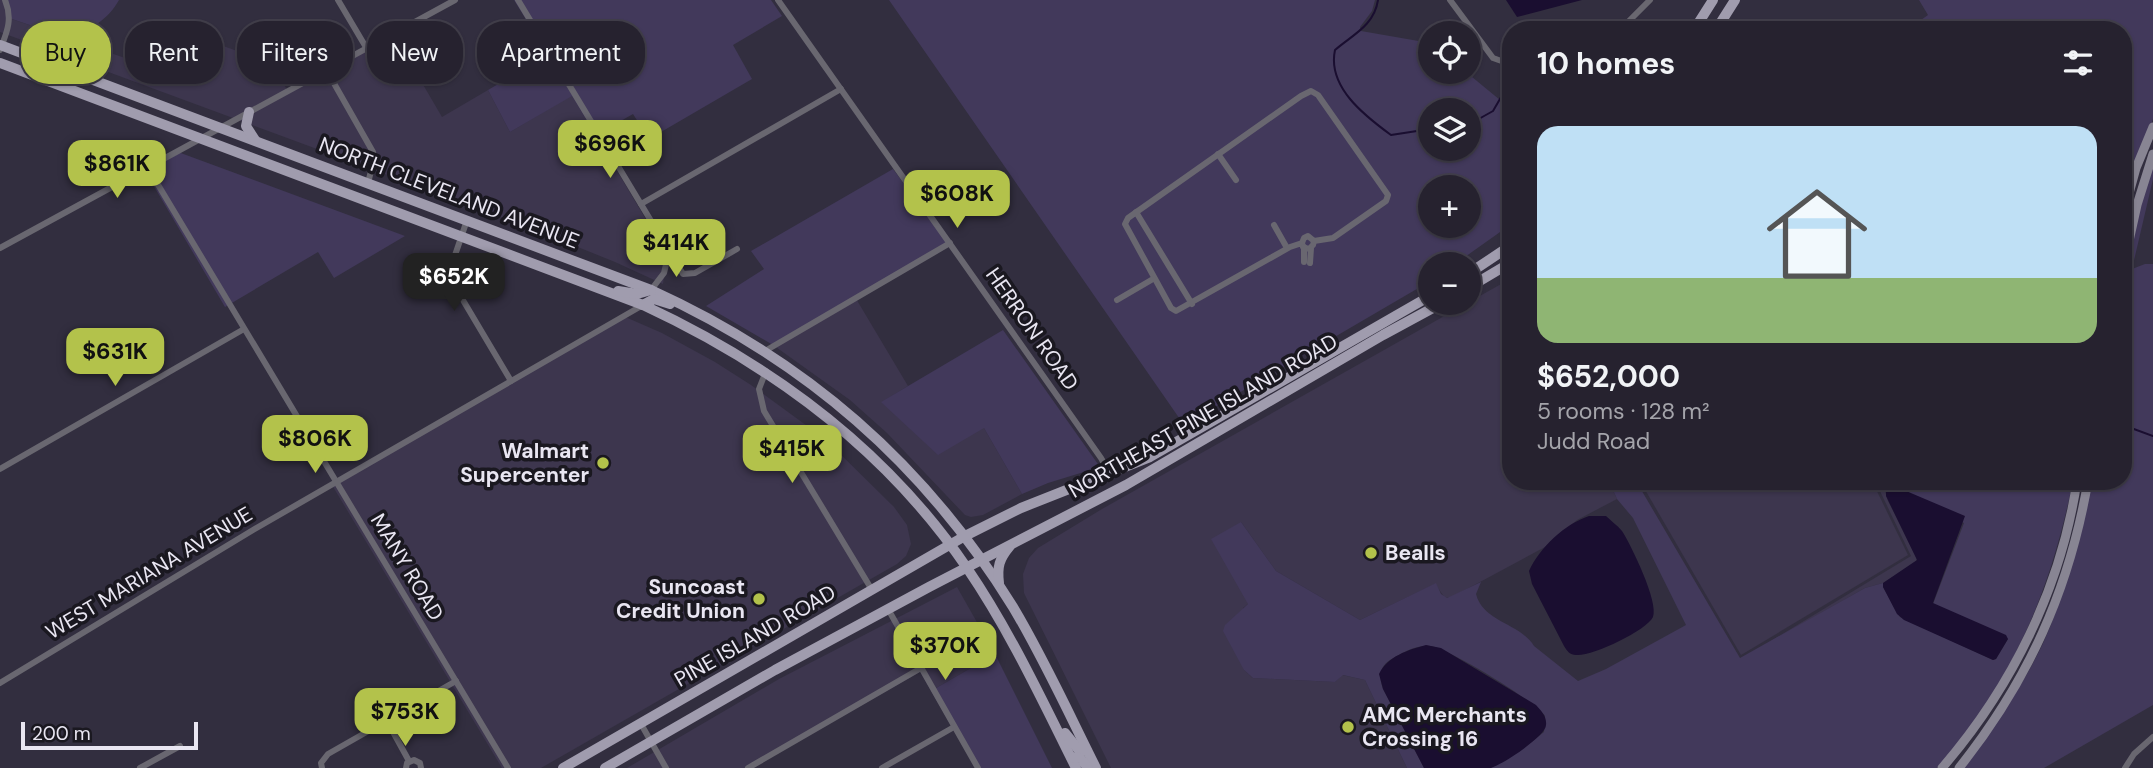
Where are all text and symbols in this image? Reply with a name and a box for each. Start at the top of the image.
chip: Buy [21,21,111,84]
chip: Rent [125,21,223,84]
chip: Filters [237,21,353,84]
chip: New [367,21,463,84]
chip: Apartment [477,21,645,84]
map controls [1418,21,1481,315]
button: locate [1418,21,1481,84]
text: 10 homes [1537,44,1675,83]
icon: filters [2059,44,2097,82]
button: layers [1418,98,1481,161]
pin: $696K [561,120,659,180]
text: $696K [574,128,646,158]
street label: NORTH CLEVELAND AVENUE [315,130,583,256]
pin: $861K [68,140,166,200]
text: $861K [84,148,150,178]
pin: $608K [908,170,1006,230]
icon: home [1754,171,1880,297]
button: + [1418,175,1481,238]
text: $608K [920,178,994,208]
pin: $414K [627,219,725,279]
text: $414K [642,227,710,257]
button: − [1418,252,1481,315]
pin: $652K [405,254,503,313]
text: $652K [419,261,489,291]
street label: HERRON ROAD [979,262,1085,396]
street label: NORTHEAST PINE ISLAND ROAD [1063,327,1343,505]
pin: $631K [66,328,164,388]
text: $631K [82,336,148,366]
text: $652,000 [1537,357,1680,396]
text: 5 rooms · 128 m² [1537,396,1710,426]
pin: $806K [266,416,364,475]
text: $806K [278,423,352,453]
pin: $415K [743,426,841,485]
text: Judd Road [1537,426,1650,456]
text: $415K [759,433,825,463]
place label: Walmart Supercenter [460,437,589,489]
marker: Walmart Supercenter [595,455,611,471]
street label: WEST MARIANA AVENUE [41,500,257,646]
street label: MANY ROAD [364,508,450,626]
place label: Bealls [1385,539,1446,567]
marker: Bealls [1363,545,1379,561]
place label: Suncoast Credit Union [616,573,745,625]
street label: PINE ISLAND ROAD [669,578,841,694]
marker: Suncoast Credit Union [751,591,767,607]
pin: $370K [896,622,994,682]
text: $370K [909,630,981,660]
pin: $753K [356,688,454,748]
text: $753K [371,696,439,726]
place label: AMC Merchants Crossing 16 [1362,701,1527,753]
scale bar [21,719,198,751]
marker: AMC Merchants Crossing 16 [1340,719,1356,735]
text: 200 m [32,721,91,746]

